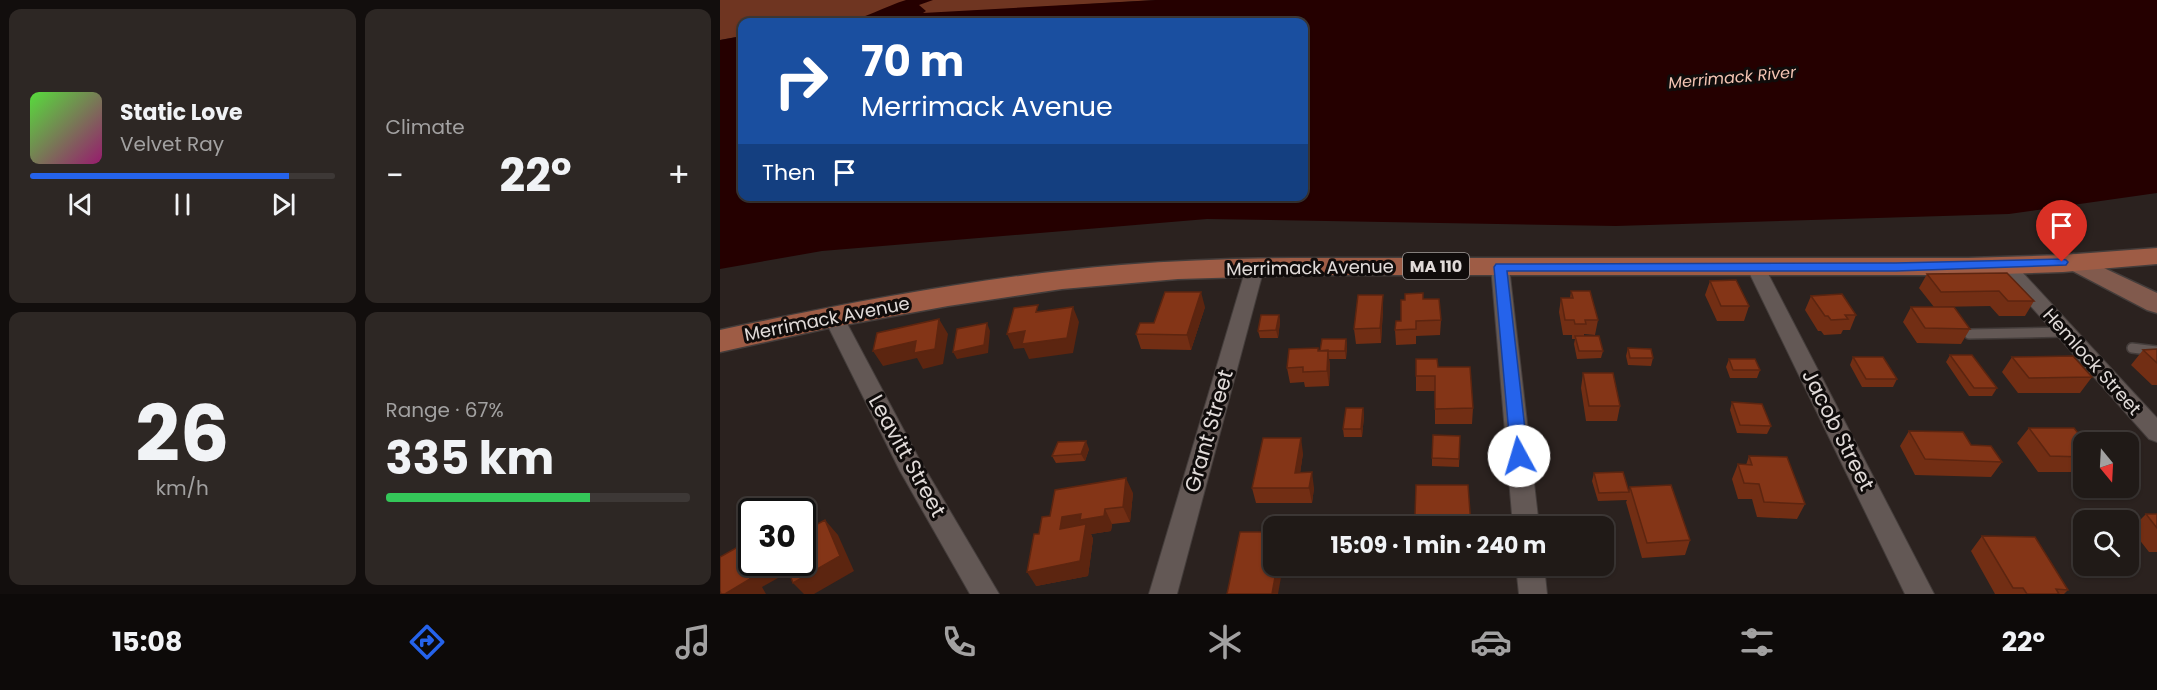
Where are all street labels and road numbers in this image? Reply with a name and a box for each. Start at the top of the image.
road number: MA 110 [1403,253,1469,279]
street label: Merrimack Avenue [1226,254,1394,281]
street label: Merrimack Avenue [742,290,912,347]
street label: Hemlock Street [2038,303,2147,420]
street label: Jacob Street [1795,364,1882,496]
street label: Grant Street [1177,366,1240,496]
street label: Leavitt Street [862,389,953,522]

